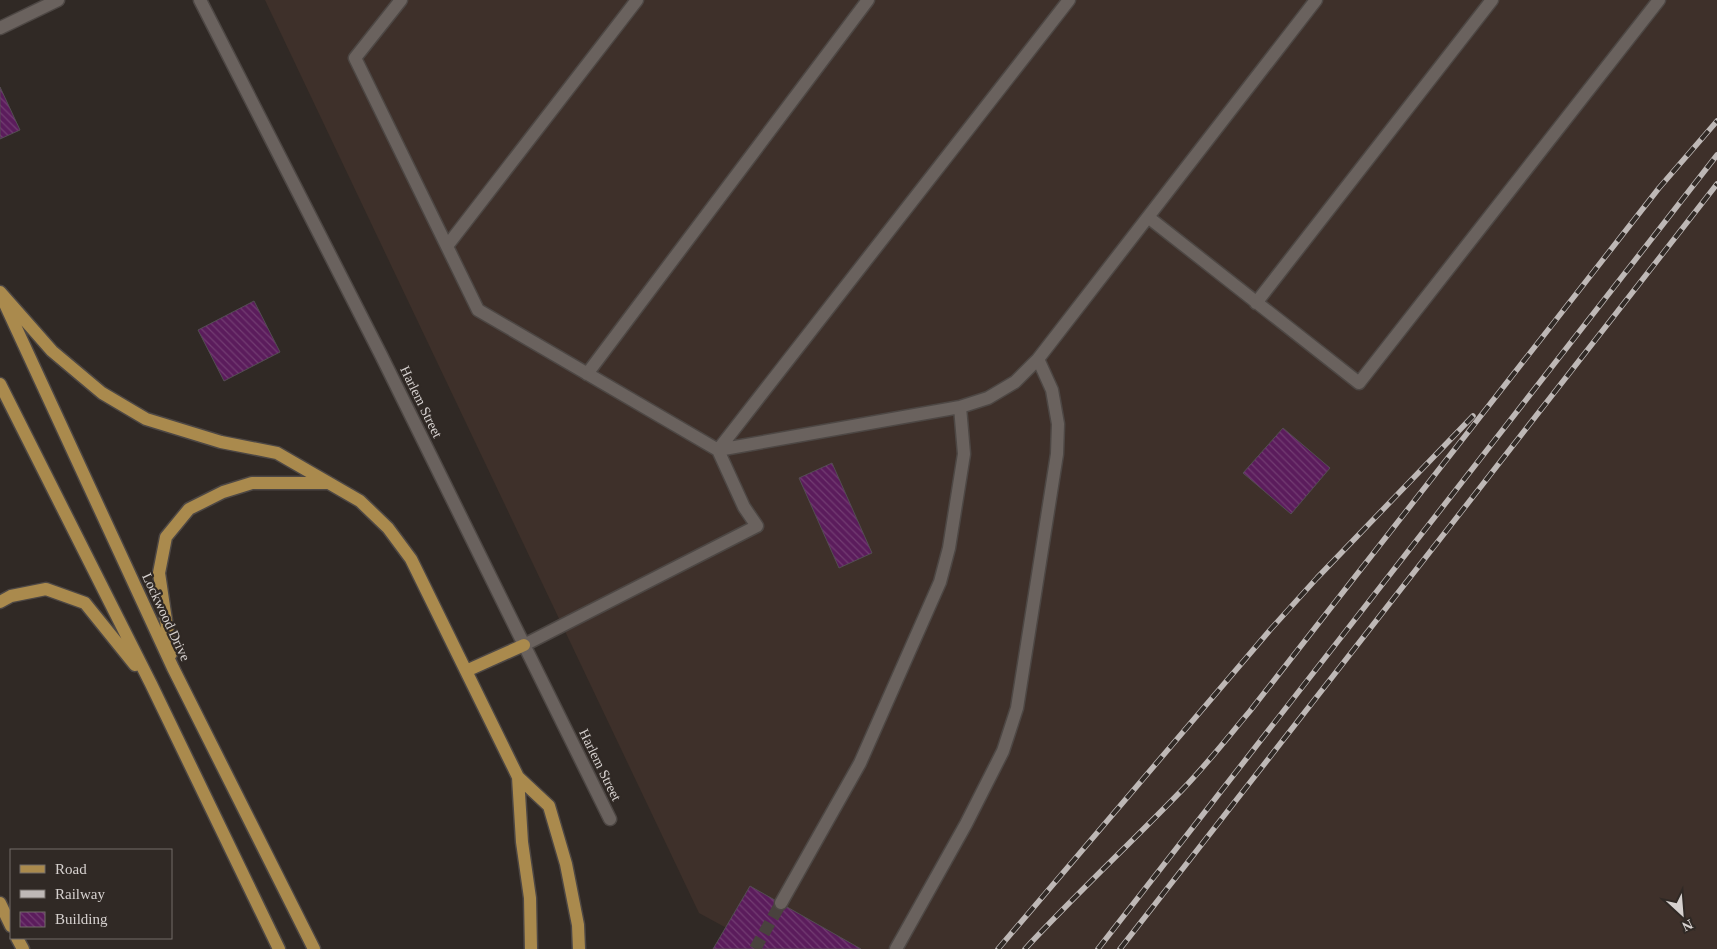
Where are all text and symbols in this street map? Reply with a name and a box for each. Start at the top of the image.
street label: Harlem Street [397,364,445,440]
street label: Lockwood Drive [139,571,193,663]
street label: Harlem Street [576,727,624,803]
legend [10,849,172,939]
text: Road [55,861,87,877]
text: Railway [55,886,105,902]
north arrow [1657,889,1707,939]
text: Building [55,911,108,927]
text: N [1680,916,1695,934]

